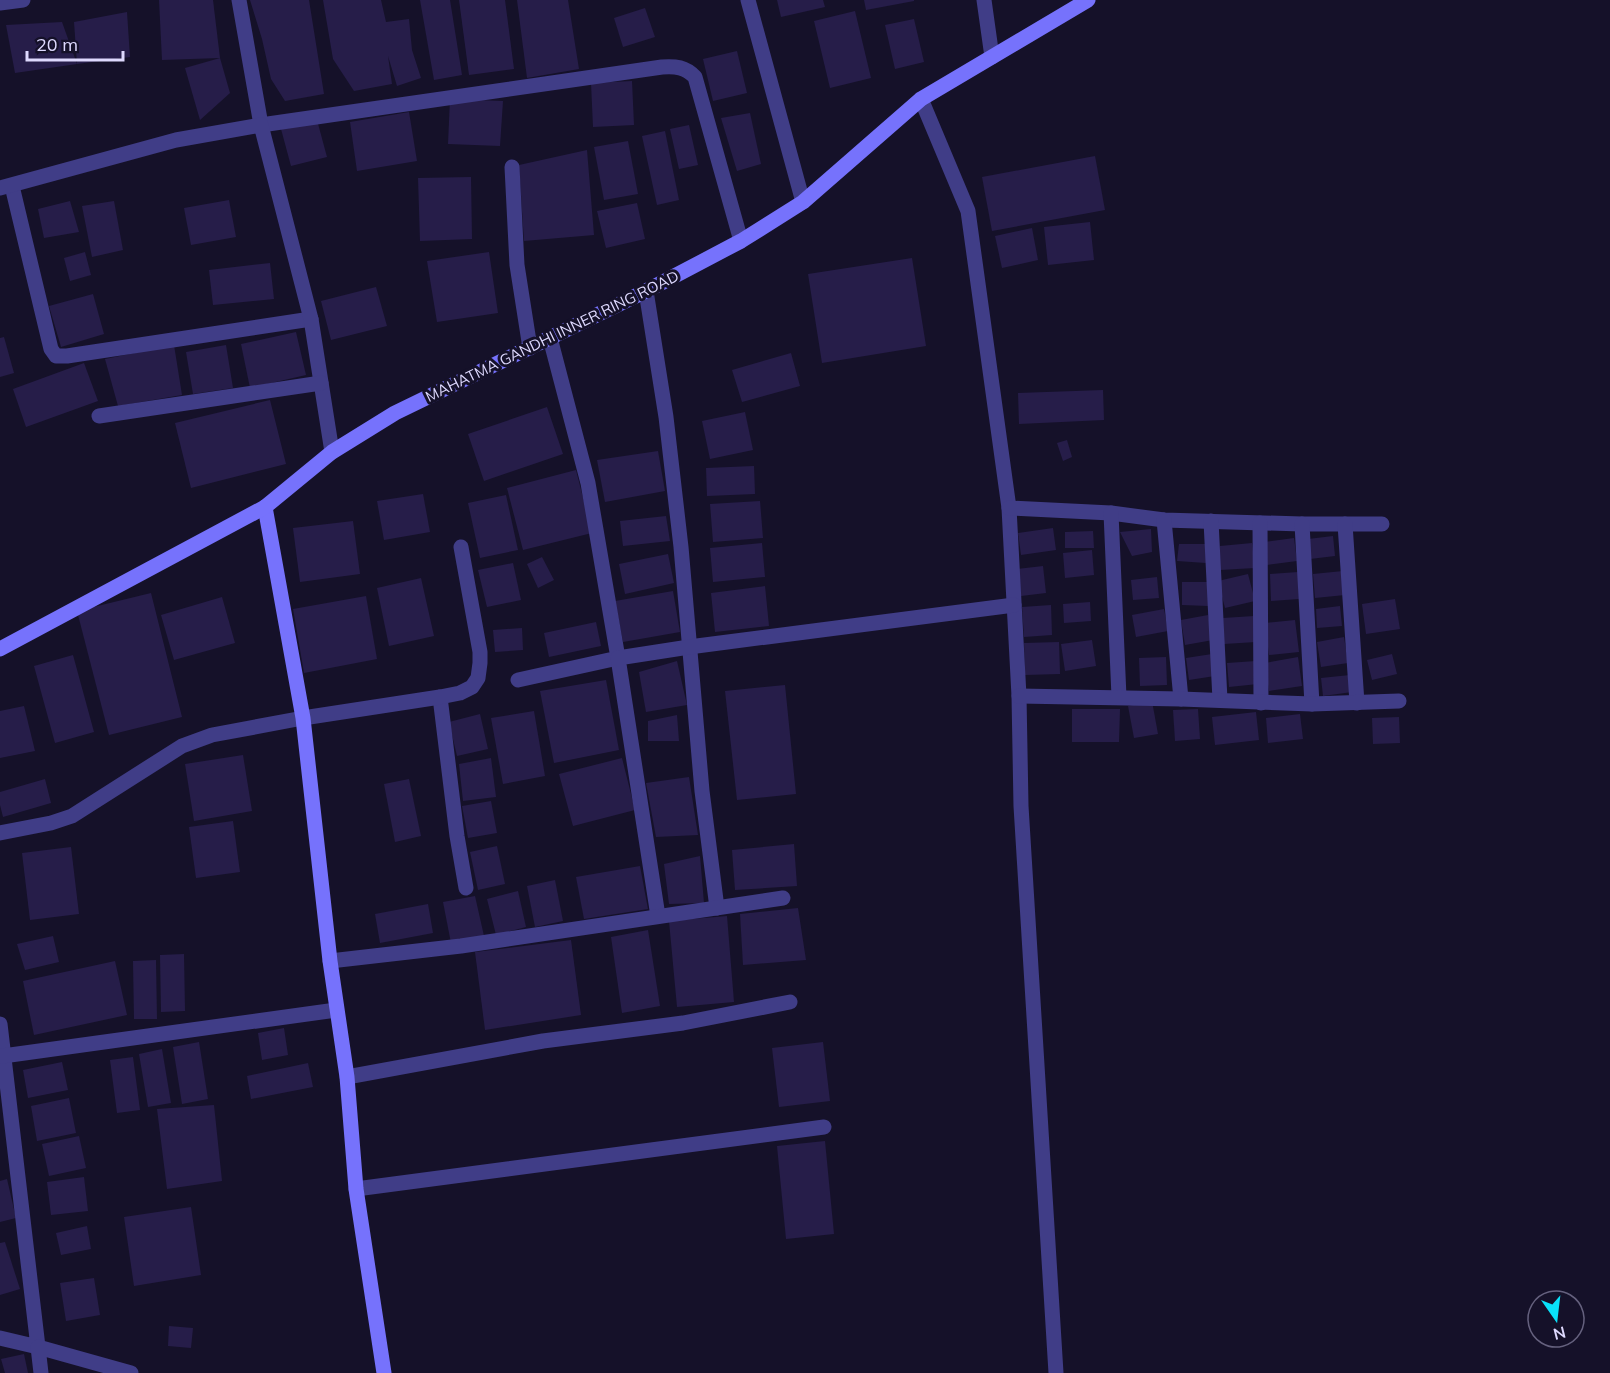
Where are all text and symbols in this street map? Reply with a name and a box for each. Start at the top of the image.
scale bar [27,24,123,62]
text: 20 m [36,33,78,56]
street label: MAHATMA GANDHI INNER RING ROAD [422,266,682,406]
north arrow [1526,1289,1586,1349]
text: N [1551,1322,1568,1345]

